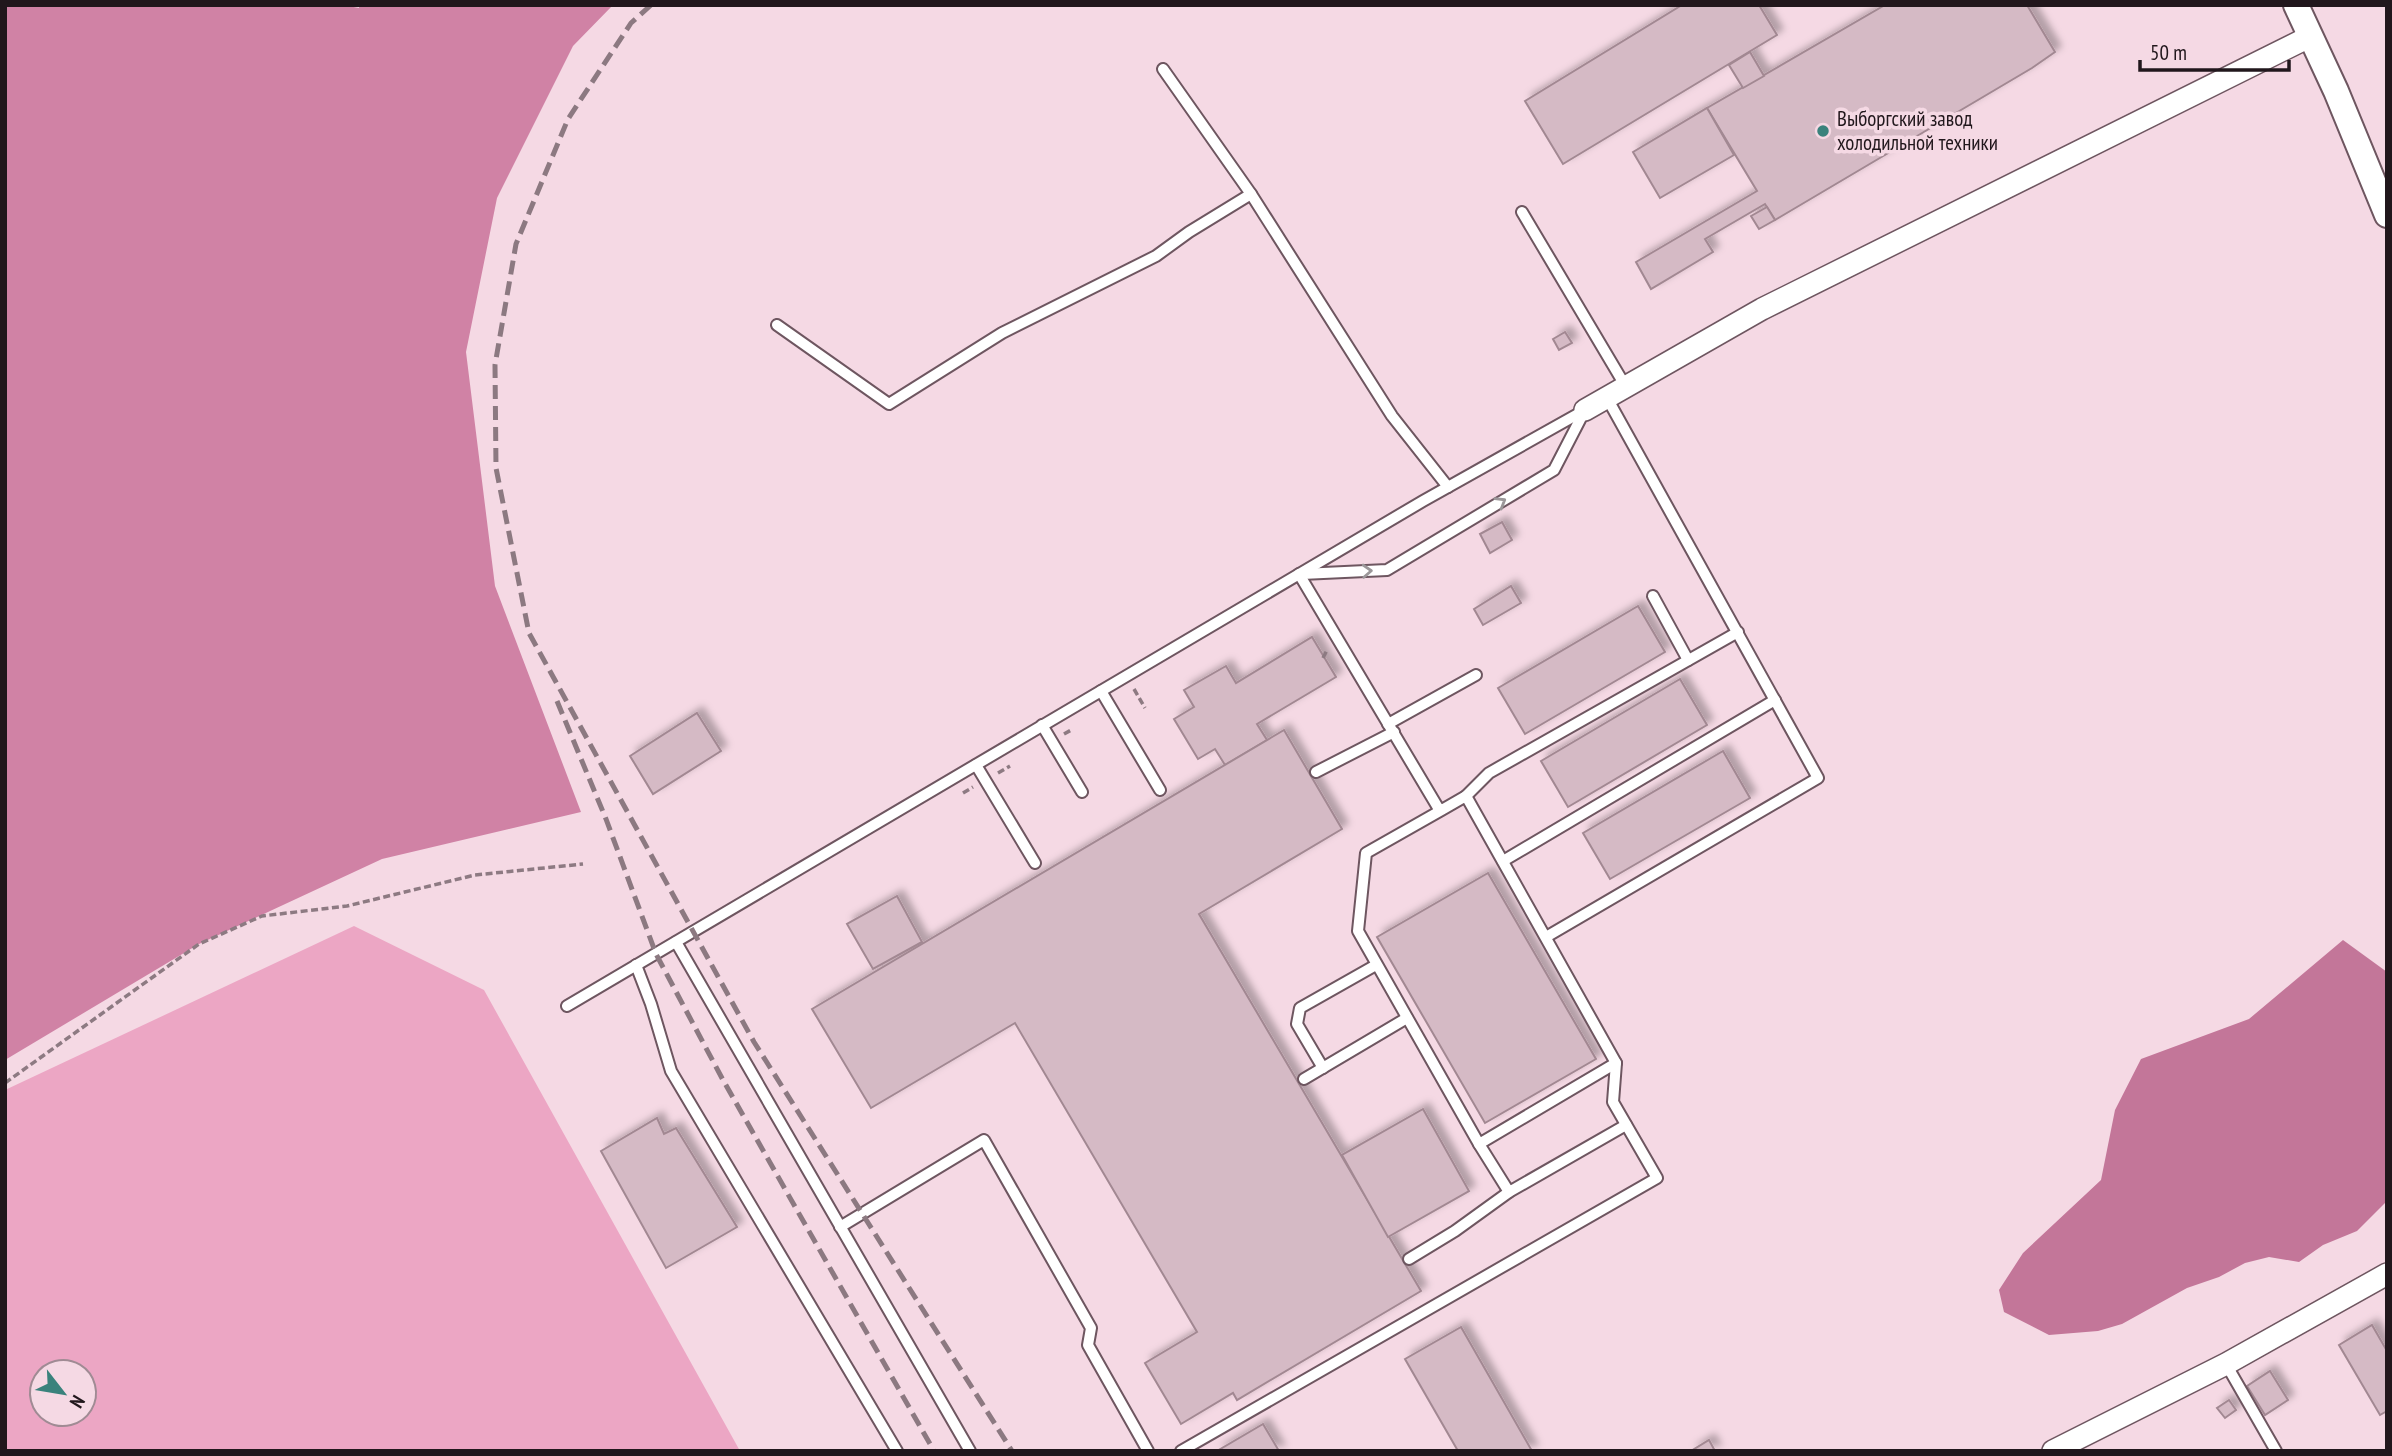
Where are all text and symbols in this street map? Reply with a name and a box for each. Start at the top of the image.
scale bar [2140,28,2289,72]
text: 50 m [2150,39,2187,66]
place label: Выборгский завод холодильной техники [1837,105,1998,156]
marker: Выборгский завод холодильной техники [1815,123,1831,139]
one-way arrow [1494,497,1507,510]
one-way arrow [1362,563,1373,578]
north arrow [28,1358,98,1428]
text: N [65,1391,91,1412]

